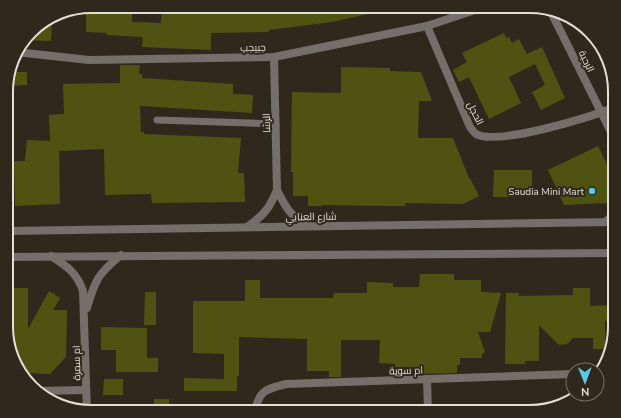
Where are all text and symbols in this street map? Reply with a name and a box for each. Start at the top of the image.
street label: جبيجب [240,41,266,55]
street label: الرحبة [575,48,597,75]
street label: الحجل [463,99,487,128]
street label: الرشا [260,113,274,133]
place label: Saudia Mini Mart [508,185,584,199]
marker: Saudia Mini Mart [587,186,597,196]
street label: شارع العنابي [285,210,337,224]
street label: ام سمرة [70,345,84,381]
north arrow [565,362,605,402]
street label: ام سوية [389,363,423,379]
text: N [581,384,589,399]

